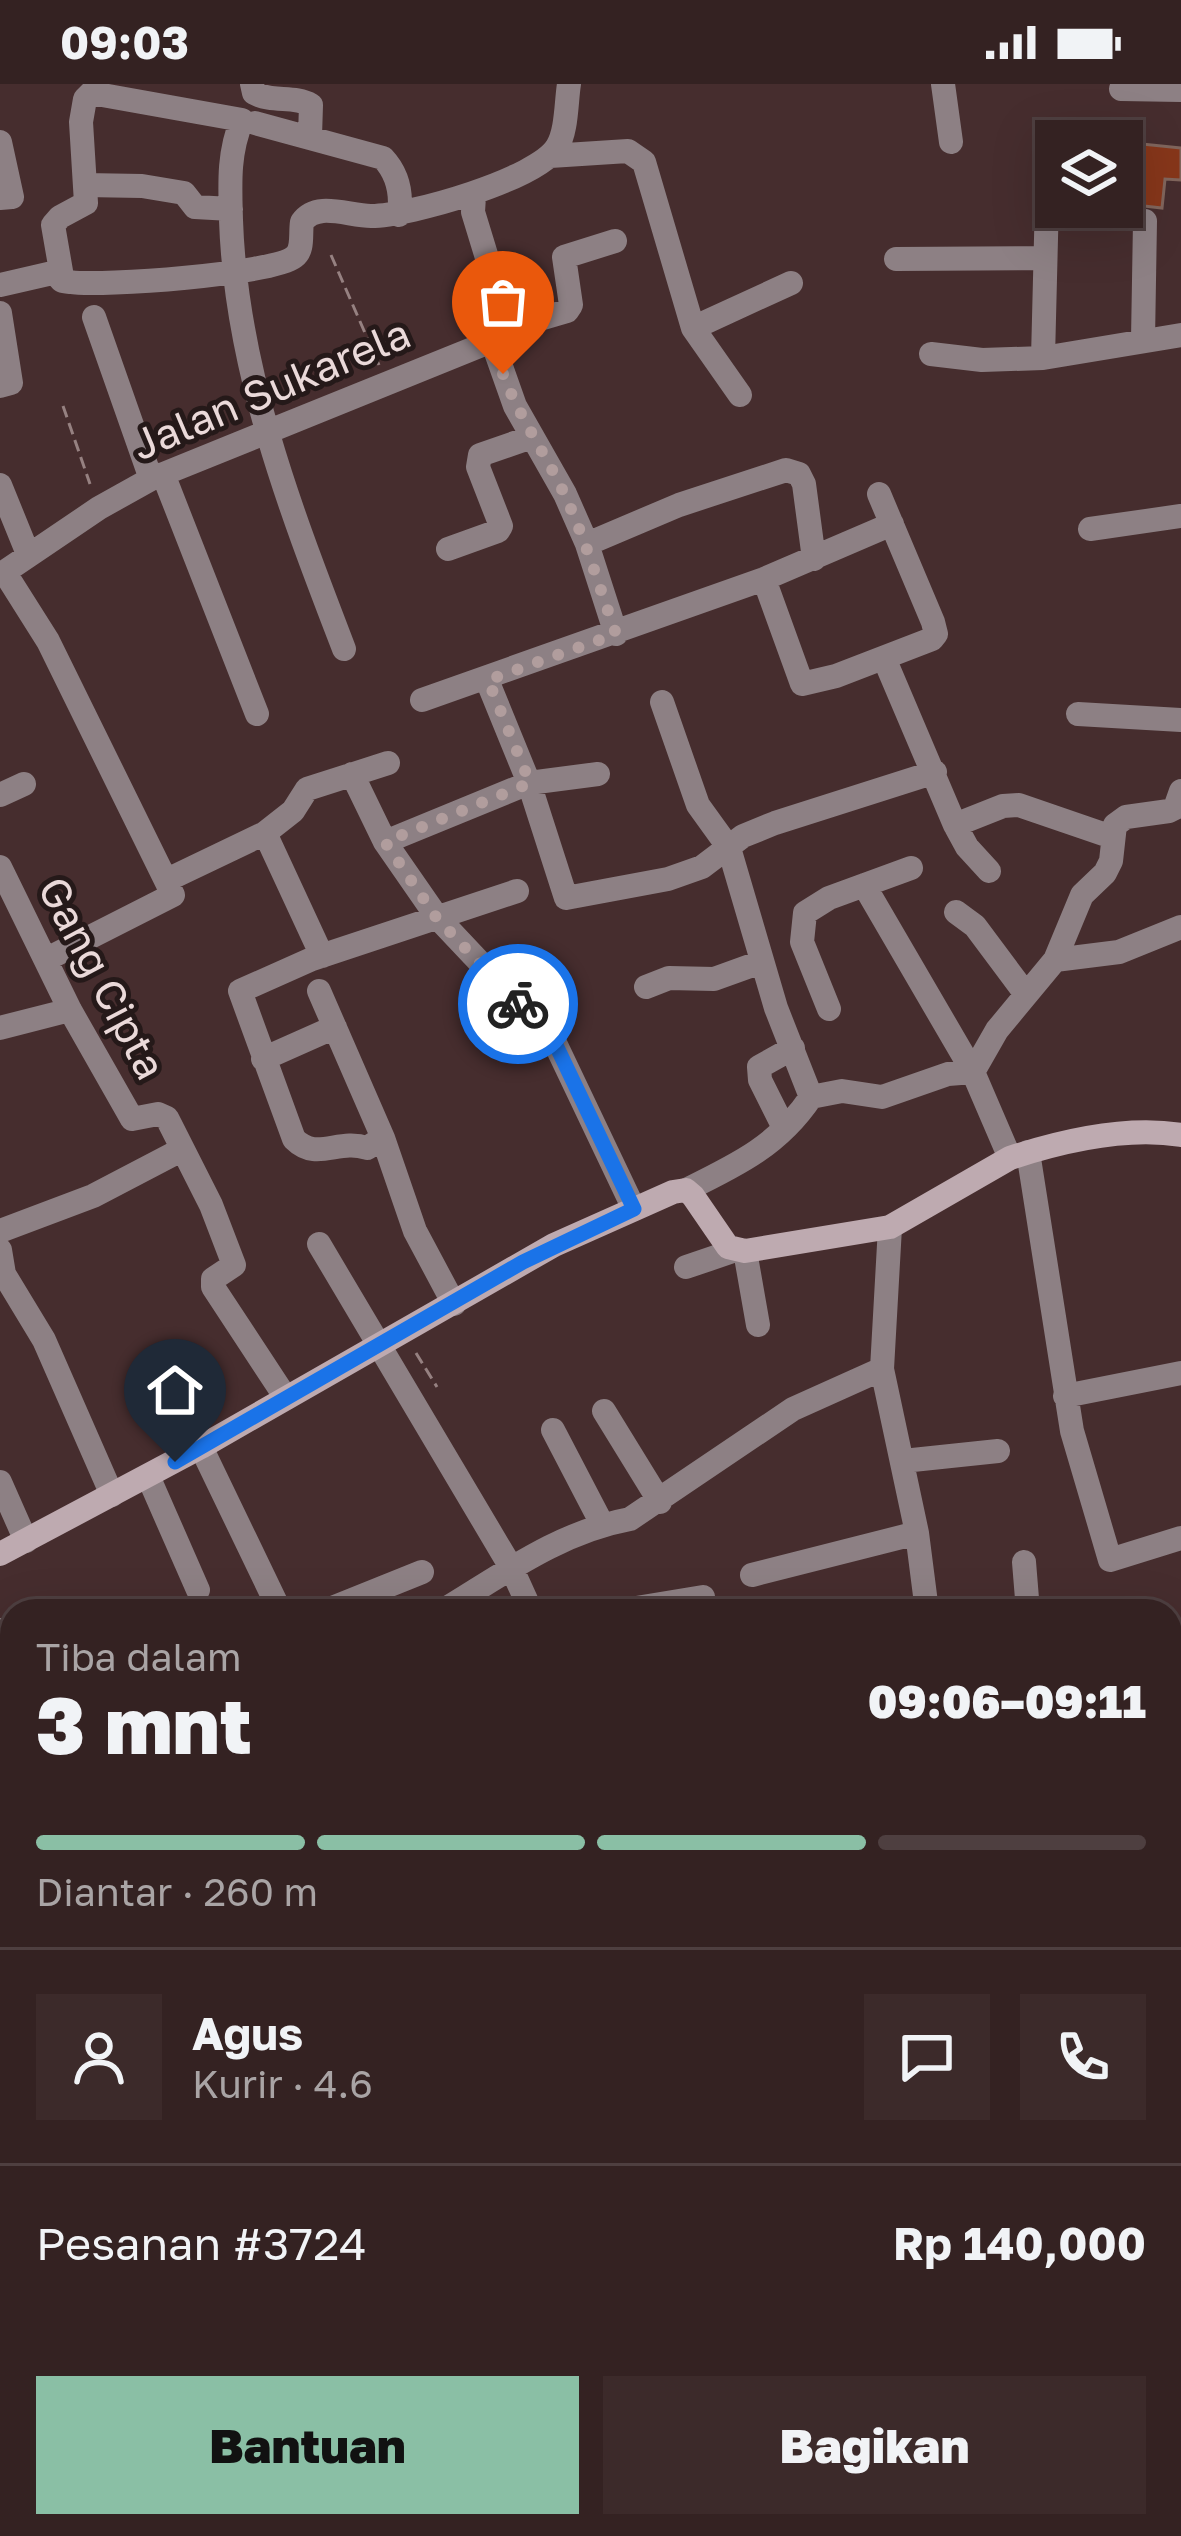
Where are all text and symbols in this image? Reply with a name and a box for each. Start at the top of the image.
text: 09:03 [60,15,189,69]
map controls [1035,120,1143,228]
button: layers [1035,120,1143,228]
pin [452,251,554,374]
icon: bag [470,269,536,335]
street label: Jalan Sukarela [124,307,417,469]
street label: Gang Cipta [29,868,177,1087]
courier [458,944,578,1064]
icon: bike [485,971,551,1037]
pin [124,1339,226,1462]
icon: home [142,1357,208,1423]
text: Tiba dalam [36,1633,241,1680]
text: 09:06–09:11 [868,1674,1146,1728]
text: 3 mnt [36,1678,252,1771]
text: Diantar · 260 m [36,1868,318,1915]
button: person [36,1994,162,2120]
button: chat [864,1994,990,2120]
button: phone [1020,1994,1146,2120]
text: Agus [192,2006,303,2060]
text: Kurir · 4.6 [192,2060,373,2107]
text: Pesanan #3724 [36,2216,367,2270]
text: Rp 140,000 [893,2216,1146,2270]
button: Bantuan [36,2376,579,2514]
button: Bagikan [603,2376,1146,2514]

